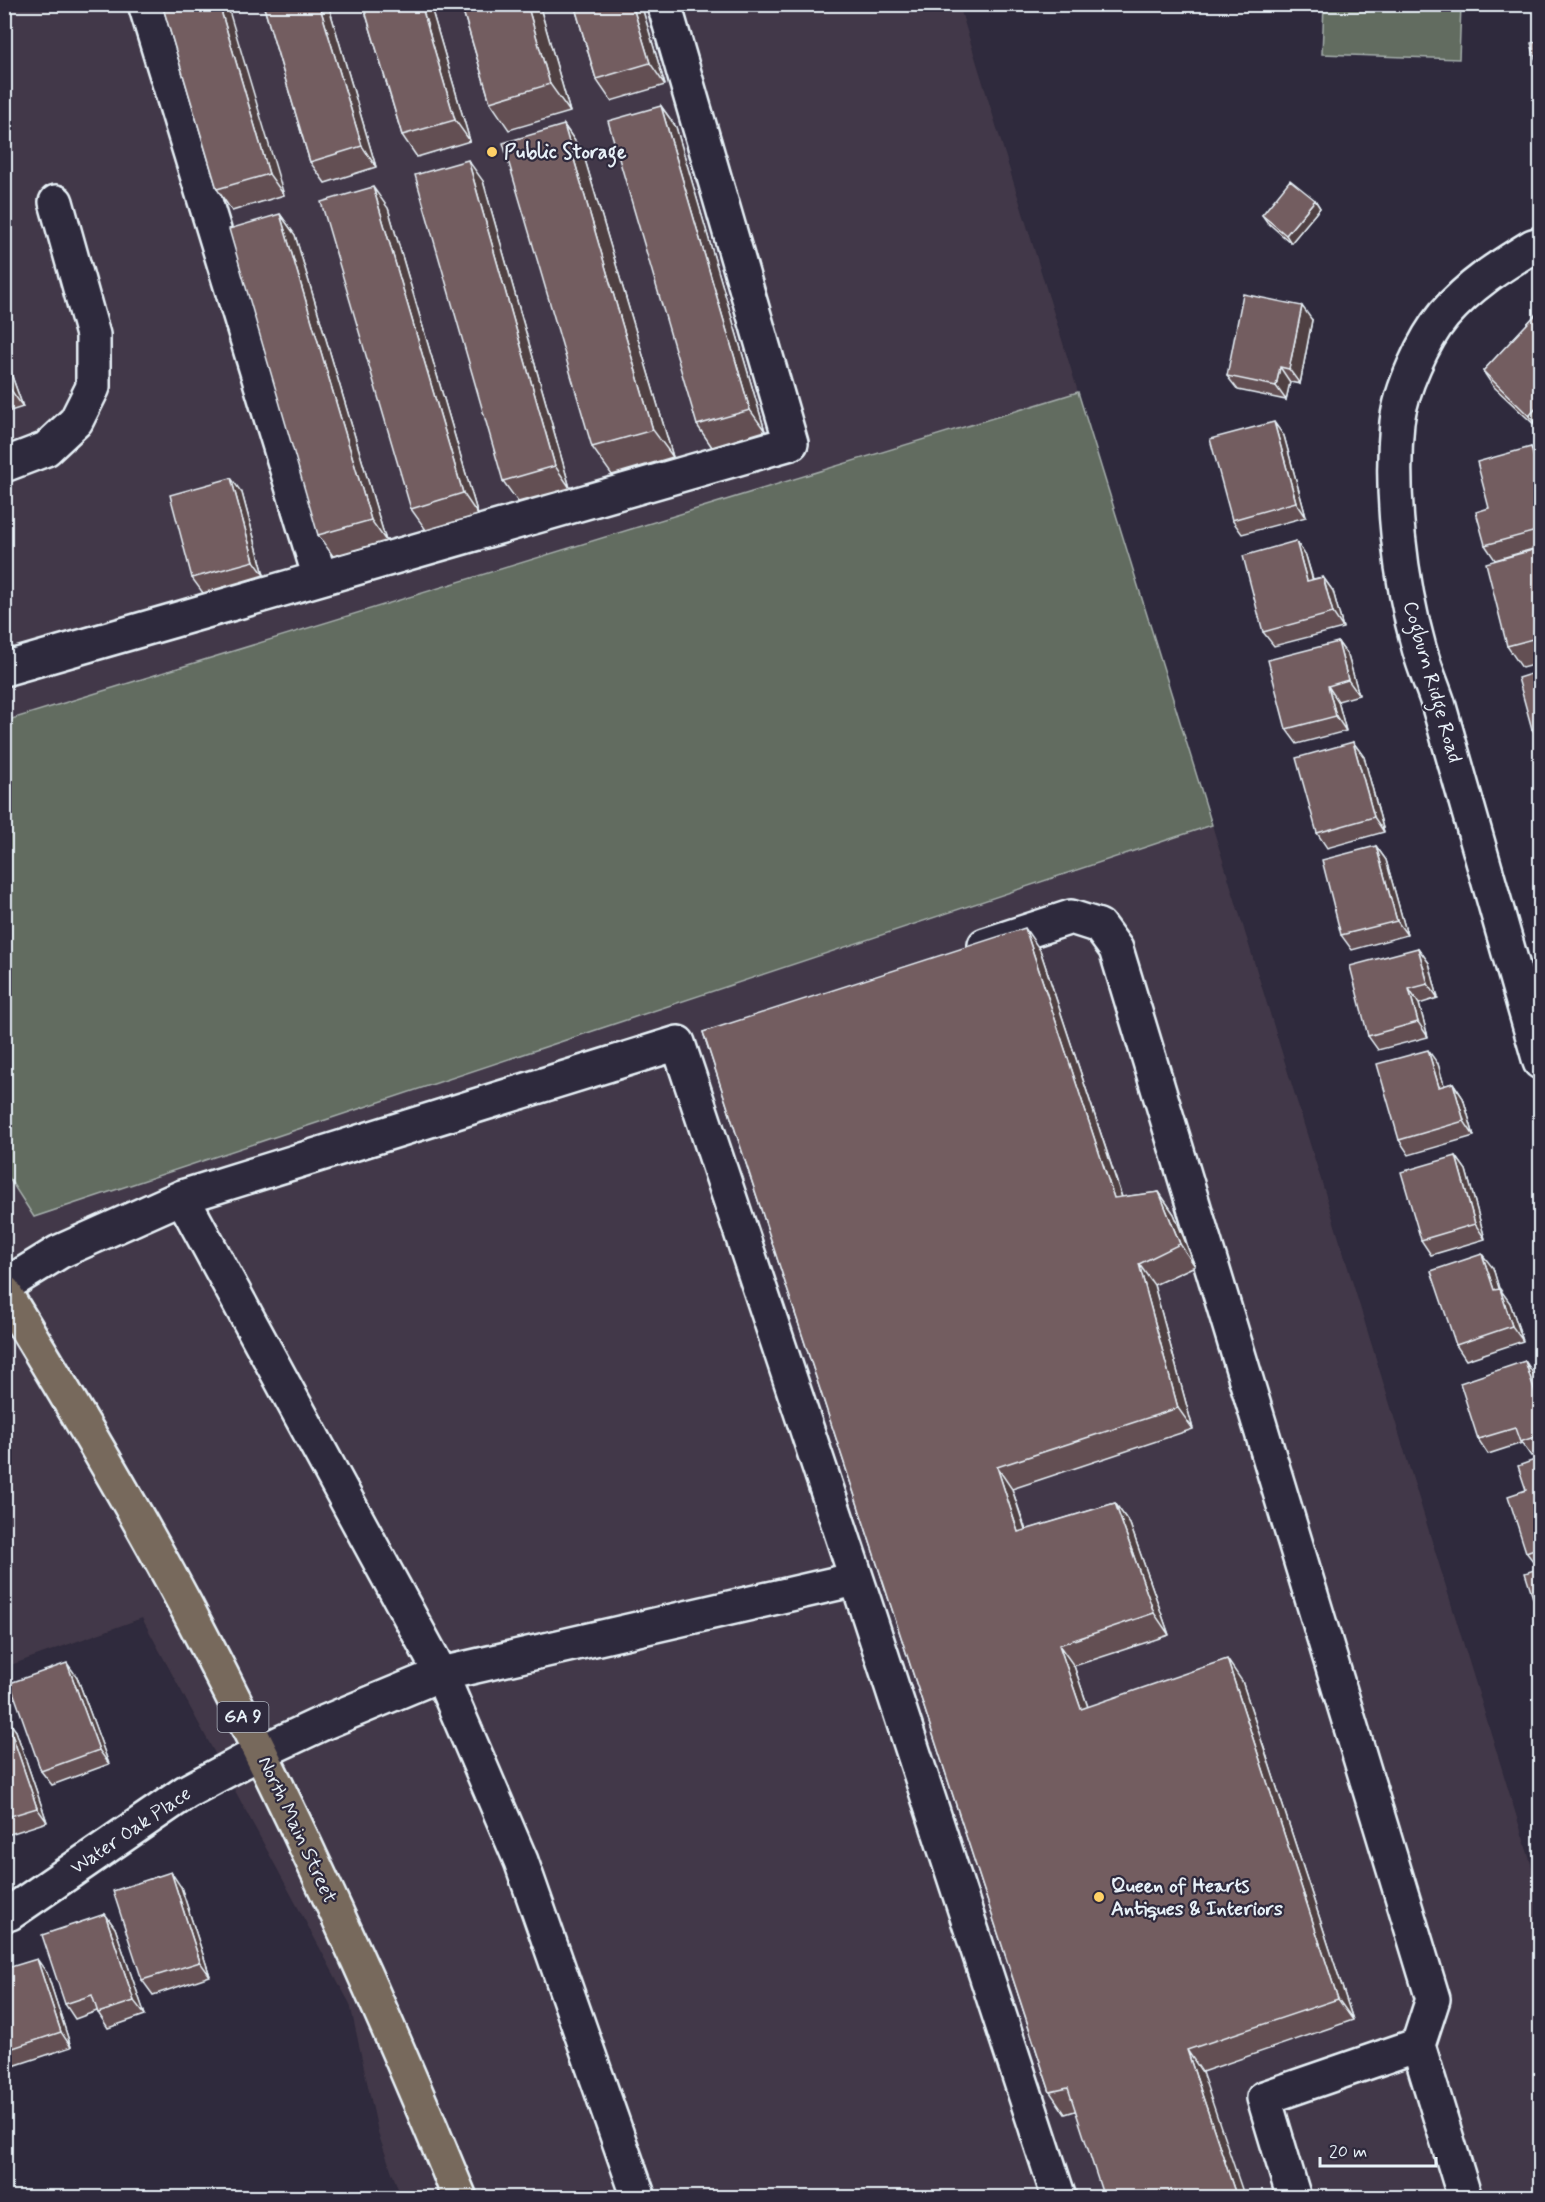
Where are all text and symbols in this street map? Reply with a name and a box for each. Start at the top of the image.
place label: Public Storage [504,139,627,168]
marker: Public Storage [485,145,499,159]
street label: Cogburn Ridge Road [1394,598,1468,767]
road number: GA 9 [218,1702,268,1732]
street label: North Main Street [251,1752,343,1908]
street label: Water Oak Place [65,1781,197,1881]
place label: Queen of Hearts Antiques & Interiors [1111,1873,1283,1923]
marker: Queen of Hearts Antiques & Interiors [1092,1890,1106,1904]
scale bar [1320,2130,1436,2168]
text: 20 m [1329,2140,1367,2164]

